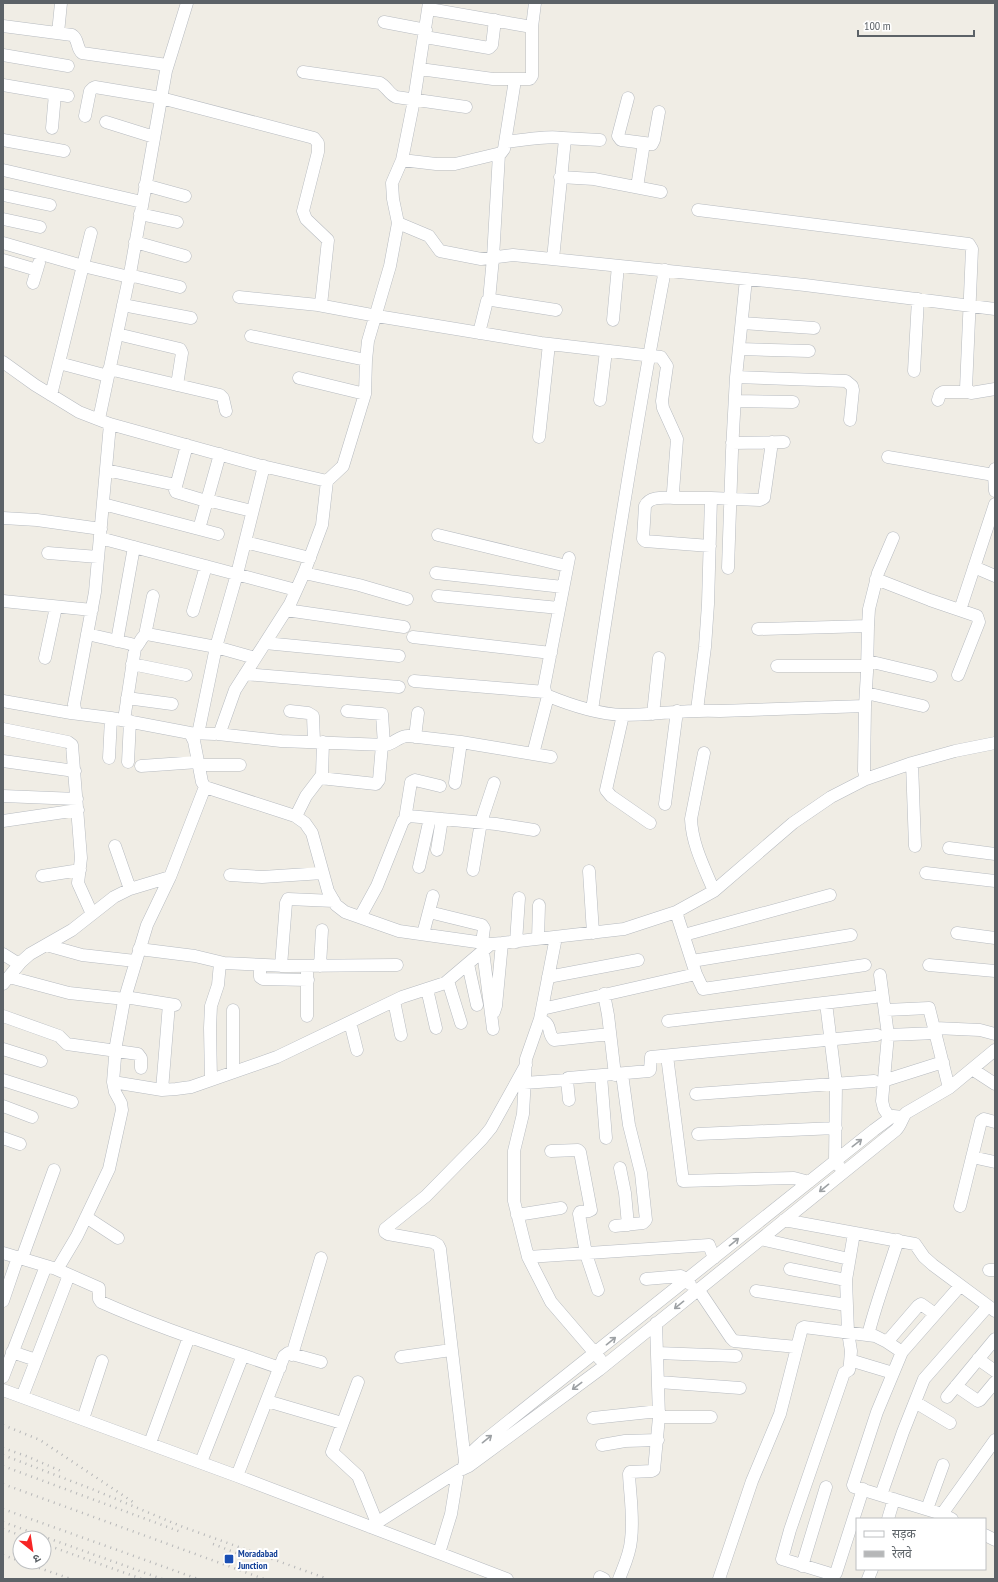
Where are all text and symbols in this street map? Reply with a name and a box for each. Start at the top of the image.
scale bar [858,12,974,38]
text: 100 m [864,18,891,33]
one-way arrow [852,1139,863,1148]
one-way arrow [818,1184,829,1193]
one-way arrow [728,1238,739,1246]
one-way arrow [673,1301,684,1309]
one-way arrow [605,1337,616,1345]
one-way arrow [572,1382,583,1390]
one-way arrow [481,1435,492,1443]
legend [856,1518,986,1570]
text: सड़क [892,1526,917,1541]
north arrow [12,1530,52,1570]
text: रेलवे [892,1546,912,1561]
place label: Moradabad Junction [237,1547,278,1572]
text: उ [30,1551,43,1567]
marker: Moradabad Junction [223,1553,235,1565]

